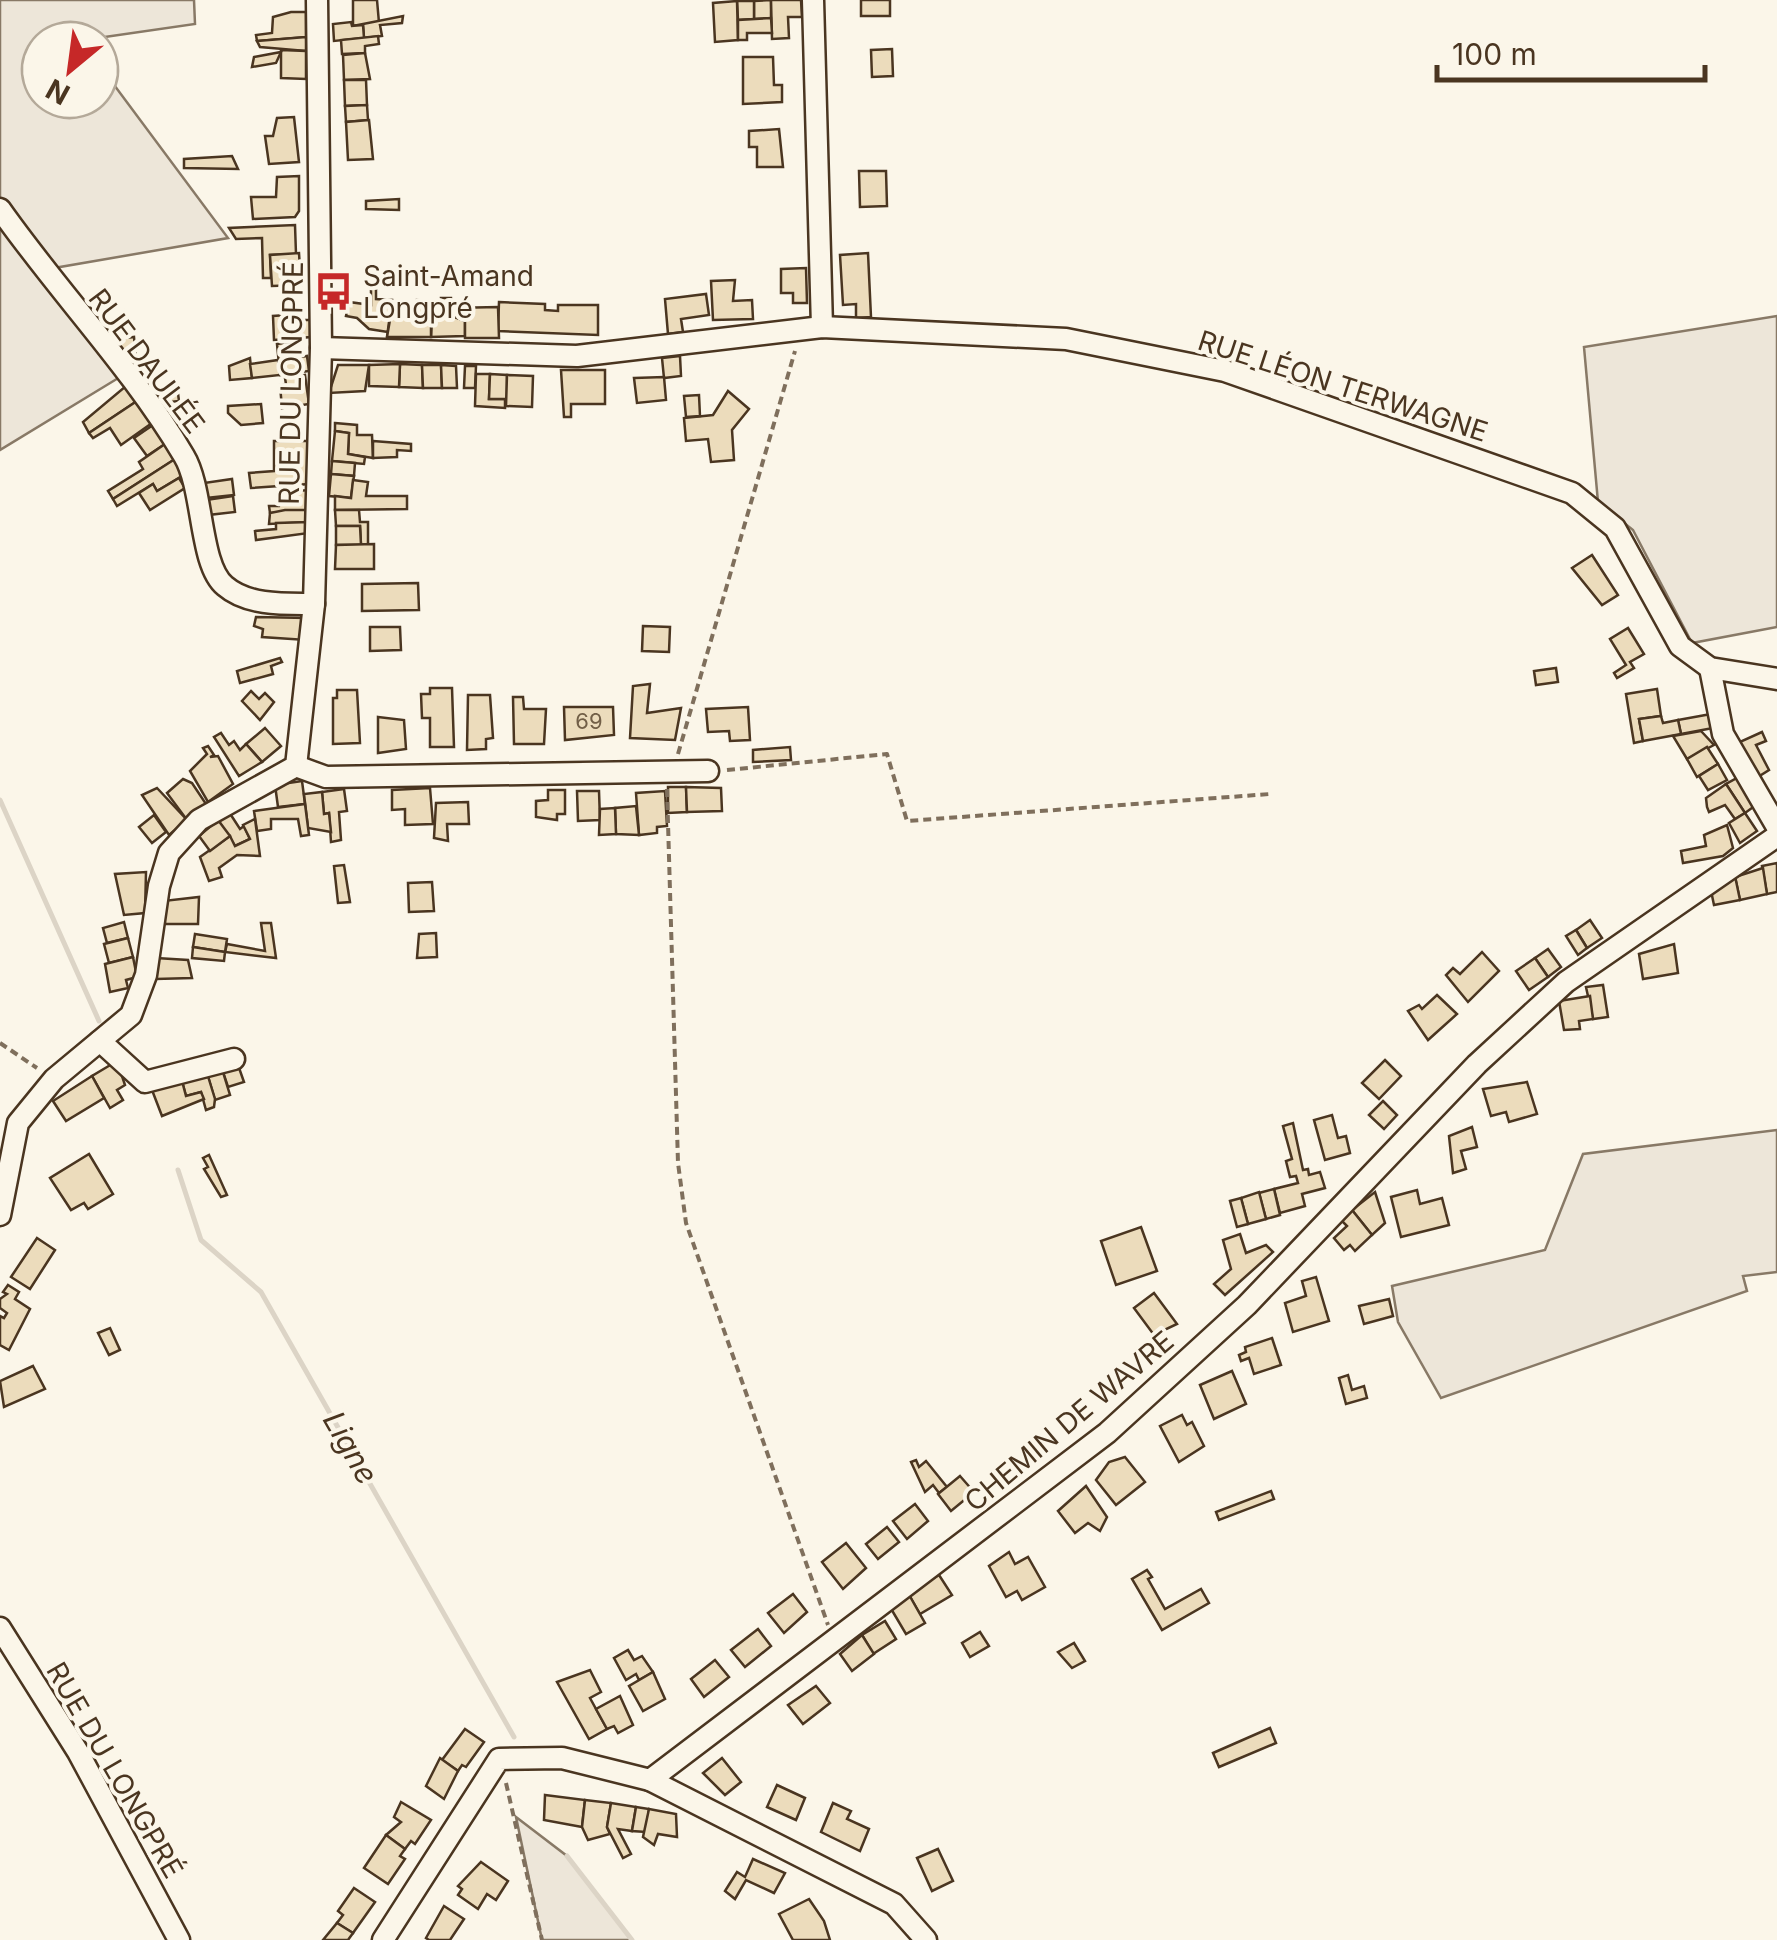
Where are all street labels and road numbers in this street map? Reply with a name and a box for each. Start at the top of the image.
street label: RUE DU LONGPRÉ [271,261,310,505]
street label: RUE DAULÉE [82,282,213,440]
street label: RUE LÉON TERWAGNE [1194,322,1493,449]
street label: CHEMIN DE WAVRE [958,1324,1180,1518]
street label: RUE DU LONGPRÉ [39,1655,192,1884]

